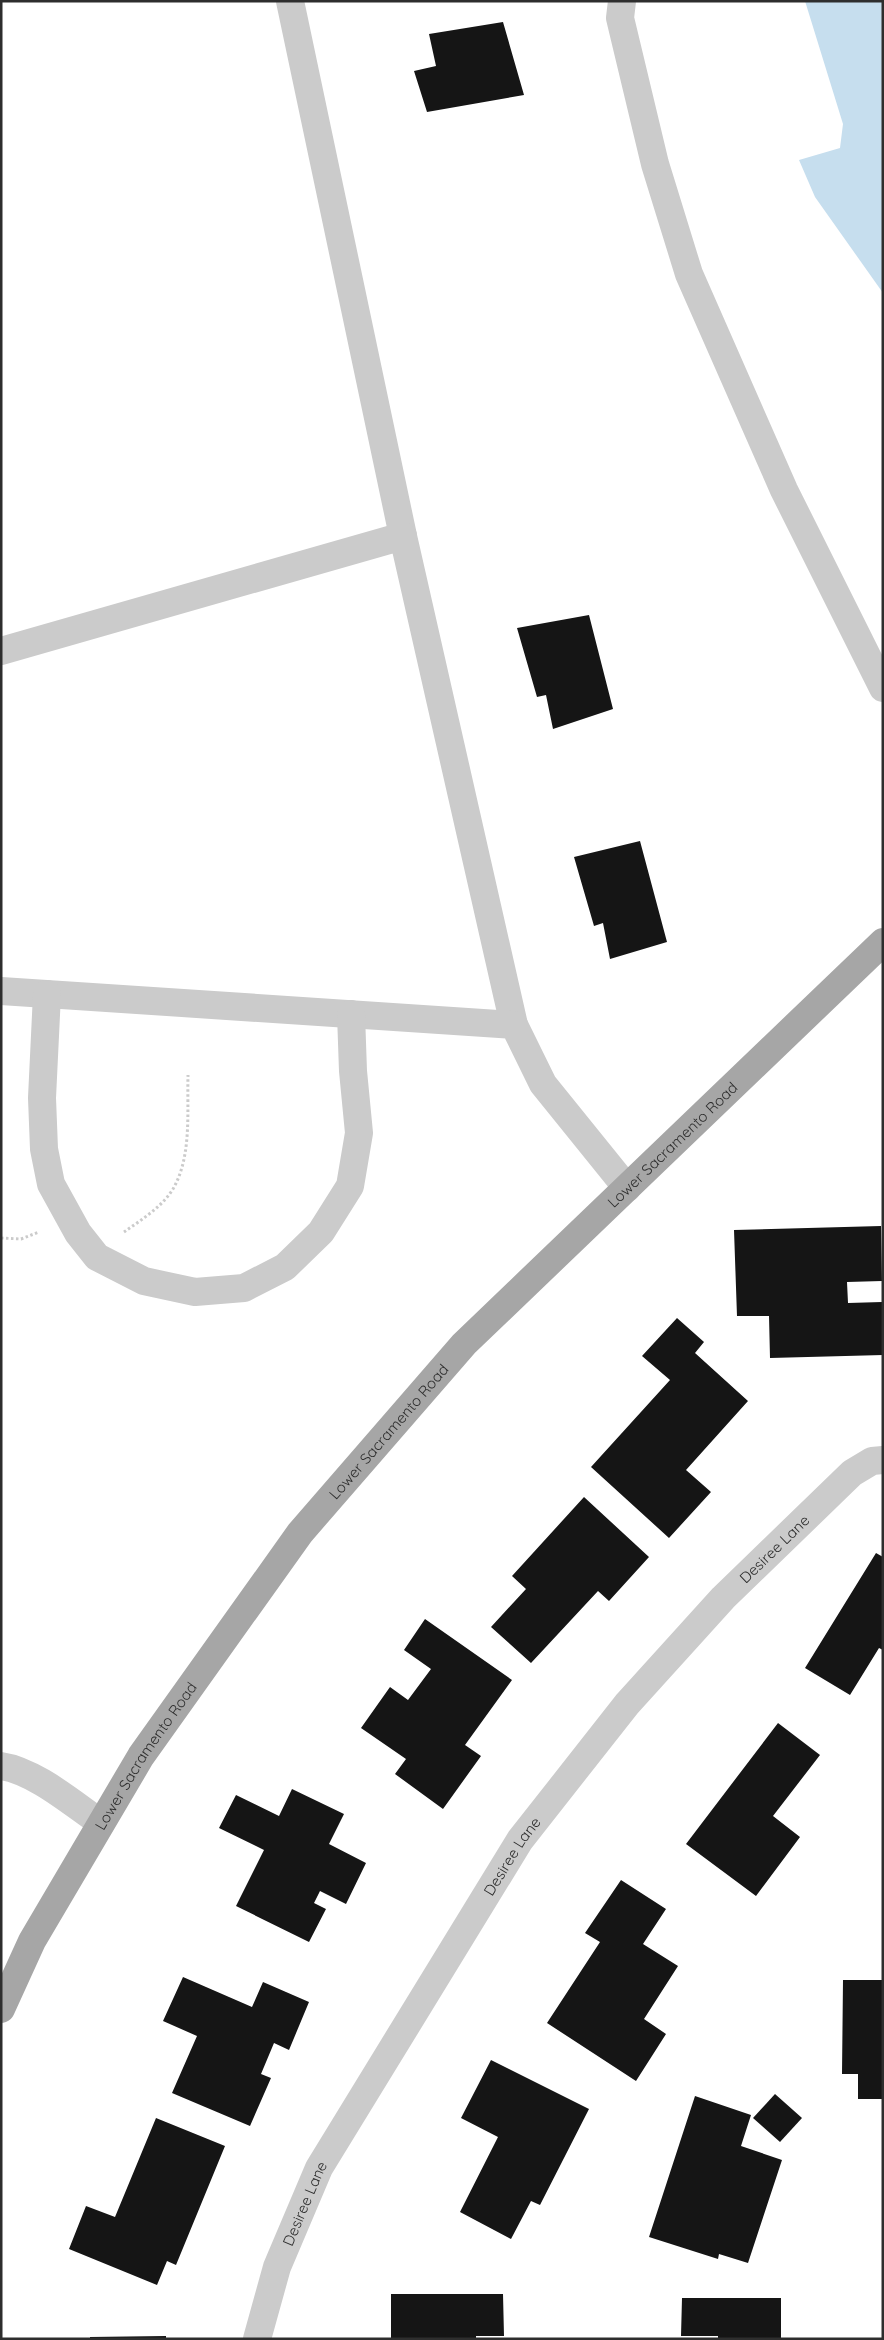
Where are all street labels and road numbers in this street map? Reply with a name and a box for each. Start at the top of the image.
street label: Lower Sacramento Road [603,1078,741,1211]
street label: Lower Sacramento Road [324,1360,452,1503]
street label: Desiree Lane [735,1510,813,1587]
street label: Lower Sacramento Road [90,1678,200,1833]
street label: Desiree Lane [479,1813,544,1899]
street label: Desiree Lane [278,2157,331,2249]

